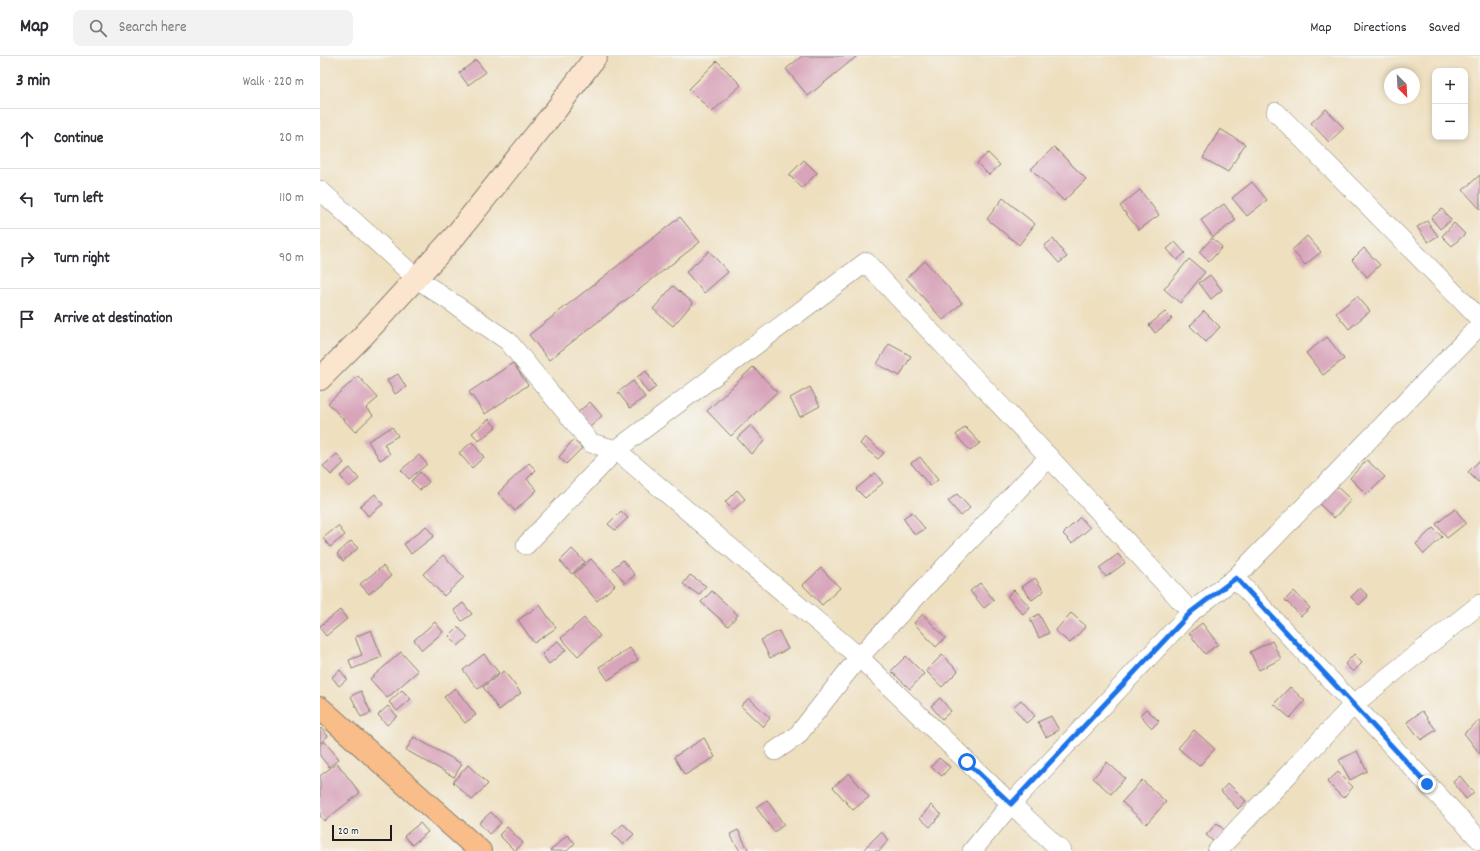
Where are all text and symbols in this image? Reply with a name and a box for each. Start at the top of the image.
search box [73,10,353,46]
text: Map [20,14,49,41]
icon: search [87,17,109,39]
text: Search here [119,17,187,39]
text: Map [1310,18,1332,38]
text: Directions [1354,18,1407,38]
text: Saved [1429,18,1460,38]
north arrow [1384,68,1420,104]
map controls [1432,68,1468,140]
button: + [1432,68,1468,104]
text: 3 min [16,70,50,94]
text: Walk · 220 m [243,73,304,92]
button: − [1432,104,1468,140]
icon: ahead [16,128,38,150]
text: Continue [54,128,103,150]
text: 20 m [279,129,304,148]
icon: left [16,188,38,210]
text: Turn left [54,188,103,210]
text: 110 m [279,189,304,208]
icon: right [16,248,38,270]
text: Turn right [54,248,110,270]
text: 90 m [279,249,304,268]
icon: arrive [16,308,38,330]
text: Arrive at destination [54,308,172,330]
route start [958,753,976,771]
route end [1418,775,1436,793]
scale bar [332,823,392,842]
text: 20 m [338,824,359,840]

